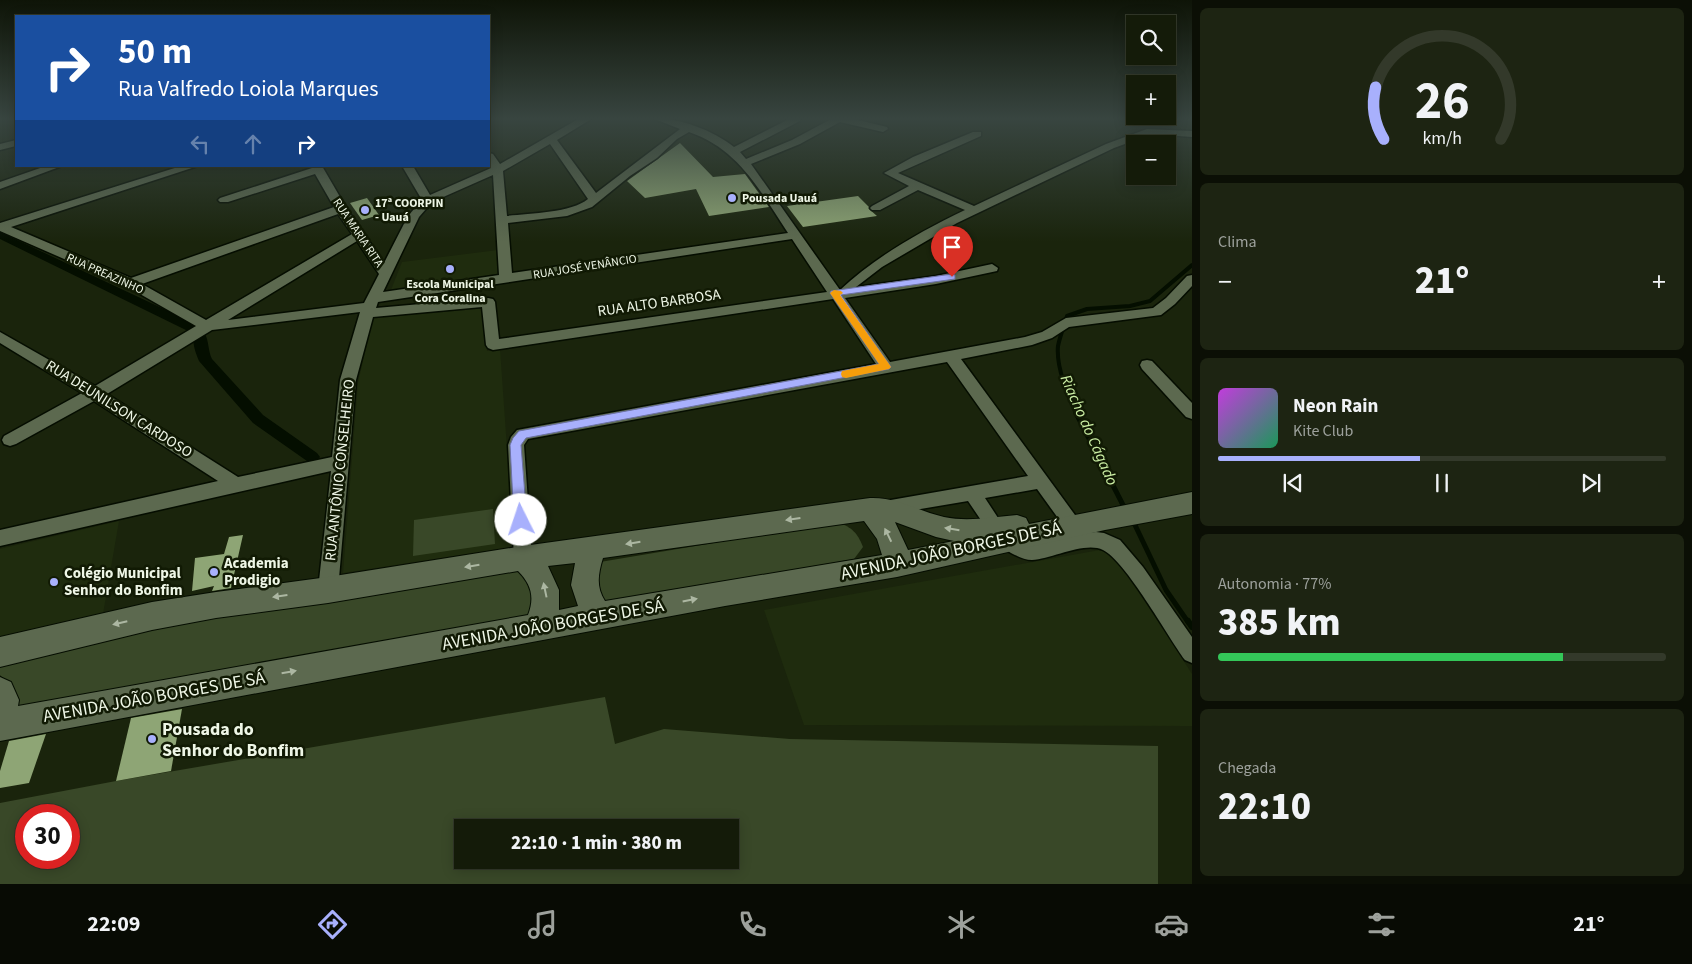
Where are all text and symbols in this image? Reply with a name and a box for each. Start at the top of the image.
map controls [1126,15,1176,185]
button: search [1126,15,1176,65]
text: 50 m [118,27,192,77]
icon: right [35,35,100,100]
text: 26 [1415,65,1469,139]
text: Rua Valfredo Loiola Marques [118,73,378,105]
button: + [1126,75,1176,125]
text: km/h [1422,126,1462,151]
icon: left [186,130,214,158]
icon: ahead [239,130,267,158]
icon: right [292,130,320,158]
button: − [1126,135,1176,185]
place label: Pousada Uauá [742,190,817,207]
marker: Pousada Uauá [726,192,738,204]
street label: RUA MARIA RITA [329,195,388,271]
place label: 17ª COORPIN - Uauá [375,195,443,226]
marker: 17ª COORPIN - Uauá [359,204,371,216]
pin [931,226,973,277]
text: Clima [1218,231,1256,253]
icon: arrive [938,233,966,261]
street label: RUA PREAZINHO [64,249,146,299]
street label: RUA JOSÉ VENÂNCIO [532,250,638,284]
text: 21° [1415,254,1469,308]
text: − [1218,262,1232,302]
text: + [1652,262,1666,302]
marker: Escola Municipal Cora Coralina [444,263,456,275]
place label: Escola Municipal Cora Coralina [406,276,494,307]
street label: RUA ALTO BARBOSA [596,284,723,322]
street label: RUA DEUNILSON CARDOSO [42,355,197,463]
water label: Riacho do Cágado [1055,371,1123,489]
street label: RUA ANTÔNIO CONSELHEIRO [320,378,360,562]
text: Neon Rain [1293,393,1378,420]
text: Kite Club [1293,420,1353,442]
icon: previous [1279,469,1307,497]
icon: pause [1428,469,1456,497]
icon: next [1577,469,1605,497]
position arrow [494,493,546,545]
one-way arrow [785,515,801,523]
street label: AVENIDA JOÃO BORGES DE SÁ [839,515,1064,587]
one-way arrow [943,524,959,532]
one-way arrow [884,528,892,542]
one-way arrow [624,540,640,548]
place label: Academia Prodigio [223,553,289,591]
place label: Colégio Municipal Senhor do Bonfim [64,563,183,601]
one-way arrow [464,563,480,571]
marker: Academia Prodigio [208,566,220,578]
text: Autonomia · 77% [1218,573,1331,595]
marker: Colégio Municipal Senhor do Bonfim [48,576,60,588]
one-way arrow [541,582,549,597]
one-way arrow [271,593,287,601]
street label: AVENIDA JOÃO BORGES DE SÁ [440,593,666,657]
one-way arrow [682,596,698,604]
text: 385 km [1218,596,1340,650]
one-way arrow [112,619,127,627]
street label: AVENIDA JOÃO BORGES DE SÁ [41,665,267,729]
one-way arrow [281,668,297,676]
place label: Pousada do Senhor do Bonfim [162,717,304,763]
marker: Pousada do Senhor do Bonfim [146,733,158,745]
text: Chegada [1218,757,1276,779]
text: 22:10 [1218,780,1311,834]
speed limit sign: 30 [15,804,80,869]
text: 22:10 · 1 min · 380 m [511,830,682,857]
icon: directions [315,907,350,942]
icon: music [525,907,560,942]
icon: phone [735,907,770,942]
icon: climate [944,907,979,942]
icon: car [1154,907,1189,942]
icon: filters [1364,907,1399,942]
text: 22:09 [87,908,140,940]
text: 21° [1573,908,1605,940]

